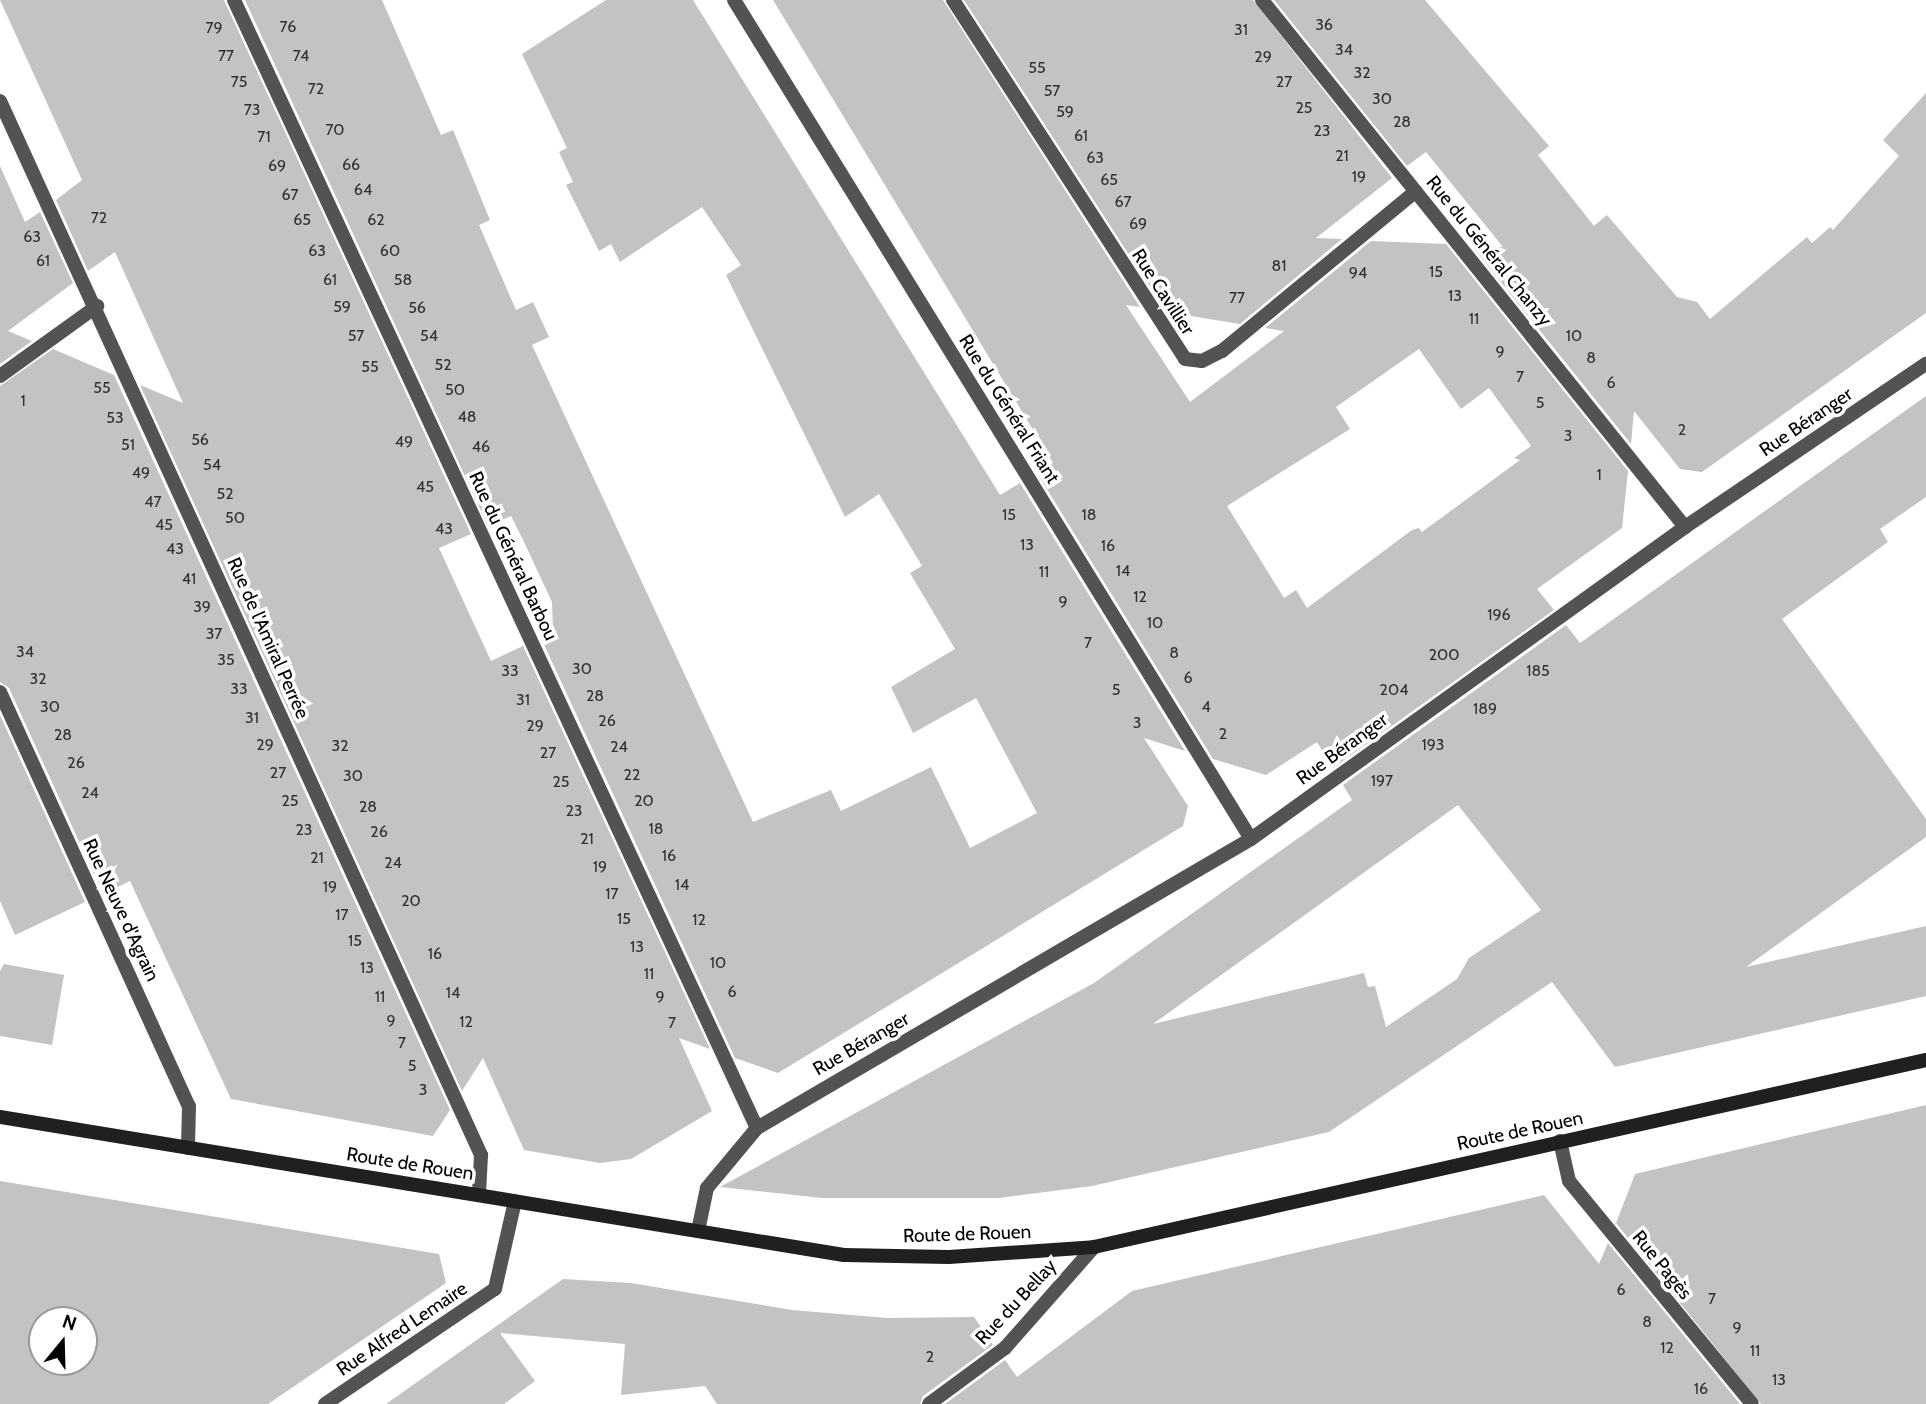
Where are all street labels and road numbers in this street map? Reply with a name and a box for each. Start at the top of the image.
street label: Rue du Général Chanzy [1421,171,1557,331]
street label: Rue Cavillier [1127,245,1199,339]
street label: Rue du Général Friant [954,330,1064,488]
street label: Rue Béranger [1755,383,1857,461]
street label: Rue du Général Barbou [464,468,562,644]
street label: Rue de l'Amiral Perrée [222,554,314,722]
street label: Rue Béranger [1292,708,1392,790]
street label: Rue Neuve d'Agrain [78,835,164,985]
street label: Rue Béranger [809,1007,913,1081]
street label: Route de Rouen [1455,1107,1585,1155]
street label: Route de Rouen [345,1143,475,1185]
street label: Route de Rouen [903,1220,1031,1248]
street label: Rue Pagès [1627,1226,1697,1304]
street label: Rue du Bellay [971,1255,1061,1349]
street label: Rue Alfred Lemaire [333,1277,471,1381]

